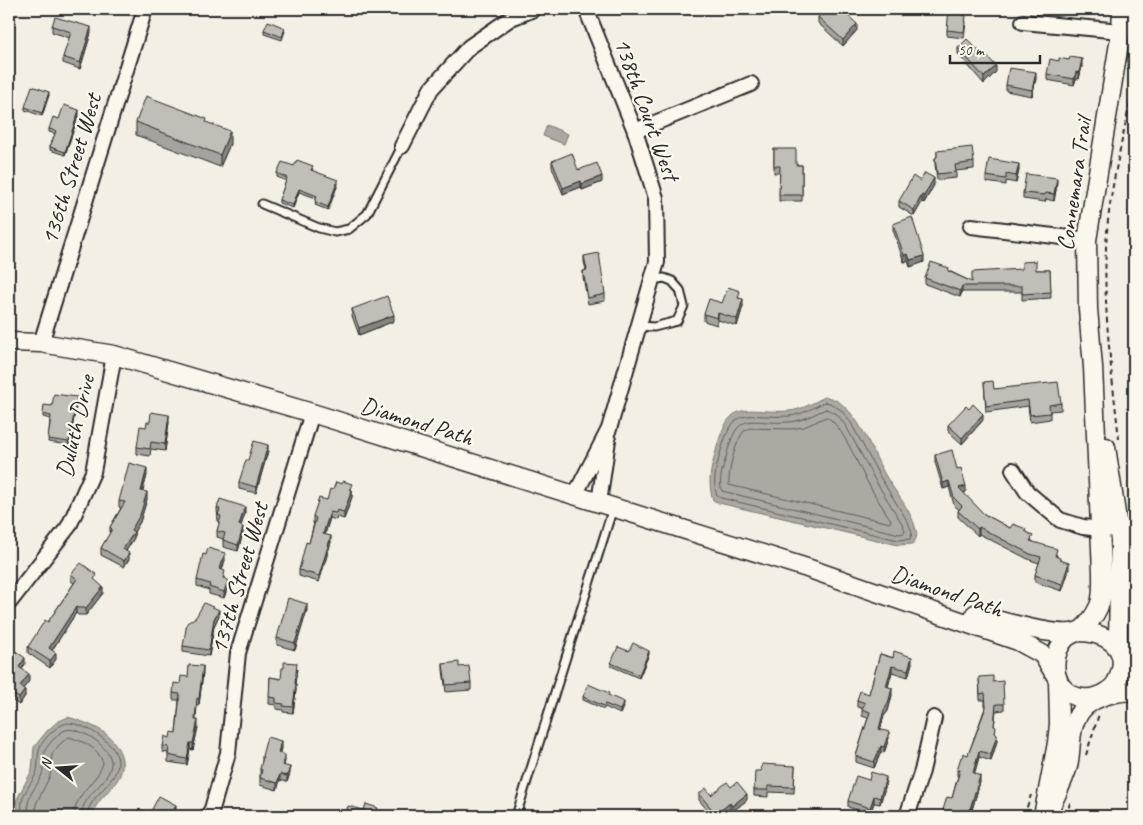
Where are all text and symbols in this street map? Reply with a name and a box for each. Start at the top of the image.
scale bar [950,32,1040,64]
street label: 138th Court West [607,34,688,187]
text: 50 m [958,41,985,60]
street label: 136th Street West [34,88,109,248]
street label: Connemara Trail [1050,112,1099,252]
street label: Duluth Drive [49,370,102,480]
street label: Diamond Path [357,390,478,453]
street label: 137th Street West [203,497,275,657]
street label: Diamond Path [887,558,1008,624]
north arrow [32,742,82,792]
text: N [37,755,56,771]

